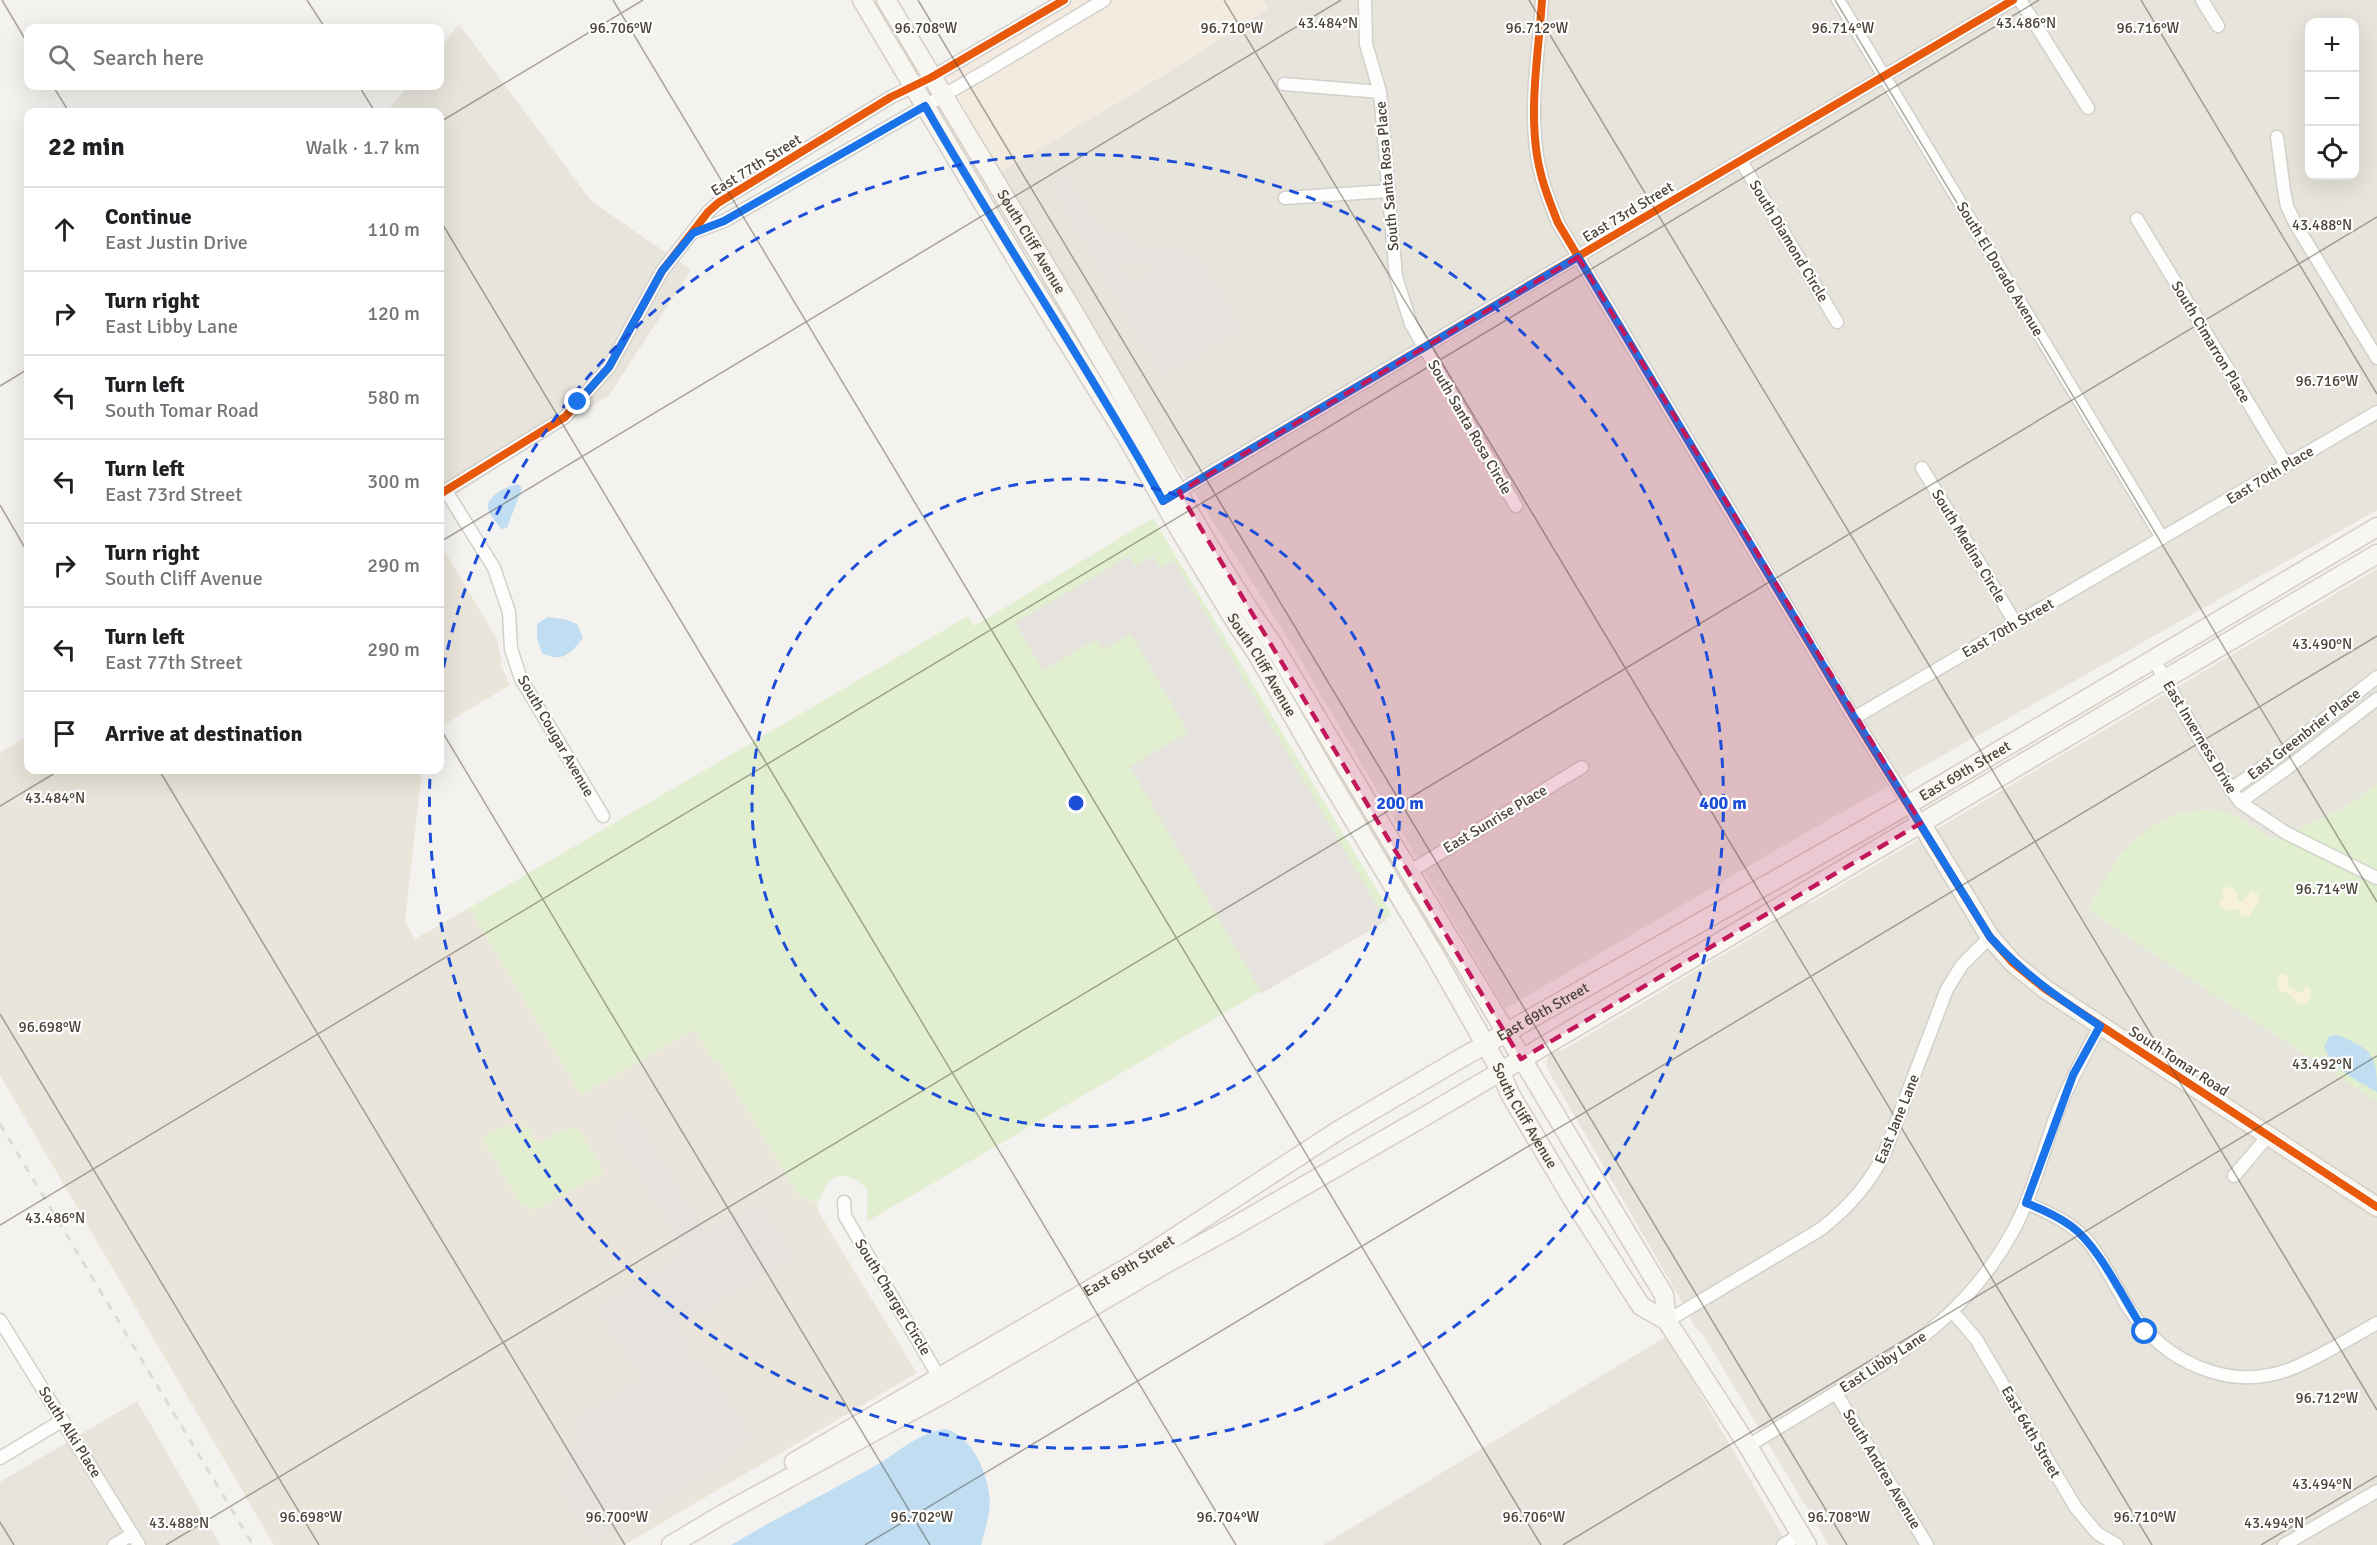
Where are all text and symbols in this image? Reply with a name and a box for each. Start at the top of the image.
text: 43.484°N [1298,14,1358,32]
text: 43.486°N [1996,14,2056,32]
map controls [2305,18,2359,180]
button: + [2305,18,2359,72]
text: 96.706°W [590,19,653,37]
text: 96.708°W [895,19,958,37]
text: 96.710°W [1201,19,1264,37]
text: 96.712°W [1506,19,1569,37]
text: 96.714°W [1812,19,1875,37]
text: 96.716°W [2117,19,2180,37]
search box [24,24,444,90]
icon: search [45,41,78,74]
text: Search here [93,44,204,71]
button: − [2305,72,2359,126]
street label: South Santa Rosa Place [1371,100,1403,252]
button: locate [2305,126,2359,180]
street label: East 77th Street [708,130,804,200]
text: 22 min [48,131,125,163]
text: Walk · 1.7 km [306,135,420,160]
street label: South Diamond Circle [1746,177,1832,305]
street label: East 73rd Street [1579,178,1677,246]
street label: South Cliff Avenue [993,186,1070,297]
street label: South El Dorado Avenue [1953,198,2047,340]
text: Continue [105,203,192,230]
icon: ahead [48,213,81,246]
text: 43.488°N [2292,216,2352,234]
text: 110 m [367,217,420,242]
text: East Justin Drive [105,230,248,255]
street label: South Cimarron Place [2168,278,2254,406]
text: Turn right [105,287,200,314]
icon: right [48,297,81,330]
text: 120 m [367,301,420,326]
text: East Libby Lane [105,314,238,339]
street label: South Santa Rosa Circle [1424,356,1516,498]
text: Turn left [105,371,185,398]
text: 96.716°W [2296,372,2359,390]
icon: left [48,381,81,414]
text: 580 m [367,385,420,410]
route end [564,388,590,414]
text: South Tomar Road [105,398,259,423]
street label: East 70th Place [2223,442,2317,508]
text: Turn left [105,455,185,482]
icon: left [48,465,81,498]
text: 300 m [367,469,420,494]
text: East 73rd Street [105,482,242,507]
street label: South Medina Circle [1928,486,2010,606]
text: Turn right [105,539,200,566]
icon: right [48,549,81,582]
text: 290 m [367,553,420,578]
text: South Cliff Avenue [105,566,263,591]
street label: East 70th Street [1959,594,2057,662]
street label: South Cliff Avenue [1223,610,1300,720]
text: Turn left [105,623,185,650]
icon: left [48,633,81,666]
text: 43.490°N [2292,635,2352,653]
text: 290 m [367,637,420,662]
text: East 77th Street [105,650,242,675]
street label: South Cougar Avenue [514,672,598,800]
street label: East Inverness Drive [2159,677,2241,797]
street label: East Greenbrier Place [2244,684,2364,784]
icon: arrive [48,717,81,750]
text: Arrive at destination [105,720,302,747]
street label: East 69th Street [1916,737,2014,805]
street label: East Sunrise Place [1440,781,1550,857]
text: 43.484°N [25,789,85,807]
text: 200 m [1376,792,1424,814]
text: 400 m [1699,792,1747,814]
centre of rings [1066,793,1086,813]
text: 96.714°W [2296,880,2359,898]
street label: East 69th Street [1493,978,1592,1045]
text: 96.698°W [19,1018,82,1036]
street label: South Tomar Road [2126,1022,2232,1100]
text: 43.492°N [2292,1055,2352,1073]
street label: South Cliff Avenue [1489,1059,1561,1172]
street label: East Jane Lane [1871,1072,1923,1166]
text: 43.486°N [25,1209,85,1227]
street label: East 69th Street [1080,1231,1178,1300]
street label: South Charger Circle [851,1235,935,1359]
route start [2131,1318,2157,1344]
street label: East Libby Lane [1836,1327,1930,1397]
street label: South Alki Place [35,1383,105,1481]
street label: East 64th Street [1997,1383,2065,1481]
text: 96.712°W [2296,1389,2359,1407]
street label: South Andrea Avenue [1839,1406,1925,1532]
text: 43.494°N [2292,1475,2352,1493]
text: 96.698°W [280,1508,343,1526]
text: 96.700°W [586,1508,649,1526]
text: 96.702°W [891,1508,954,1526]
text: 96.704°W [1197,1508,1260,1526]
text: 96.706°W [1503,1508,1566,1526]
text: 96.708°W [1808,1508,1871,1526]
text: 96.710°W [2114,1508,2177,1526]
text: 43.488°N [149,1514,209,1532]
text: 43.494°N [2244,1514,2304,1532]

